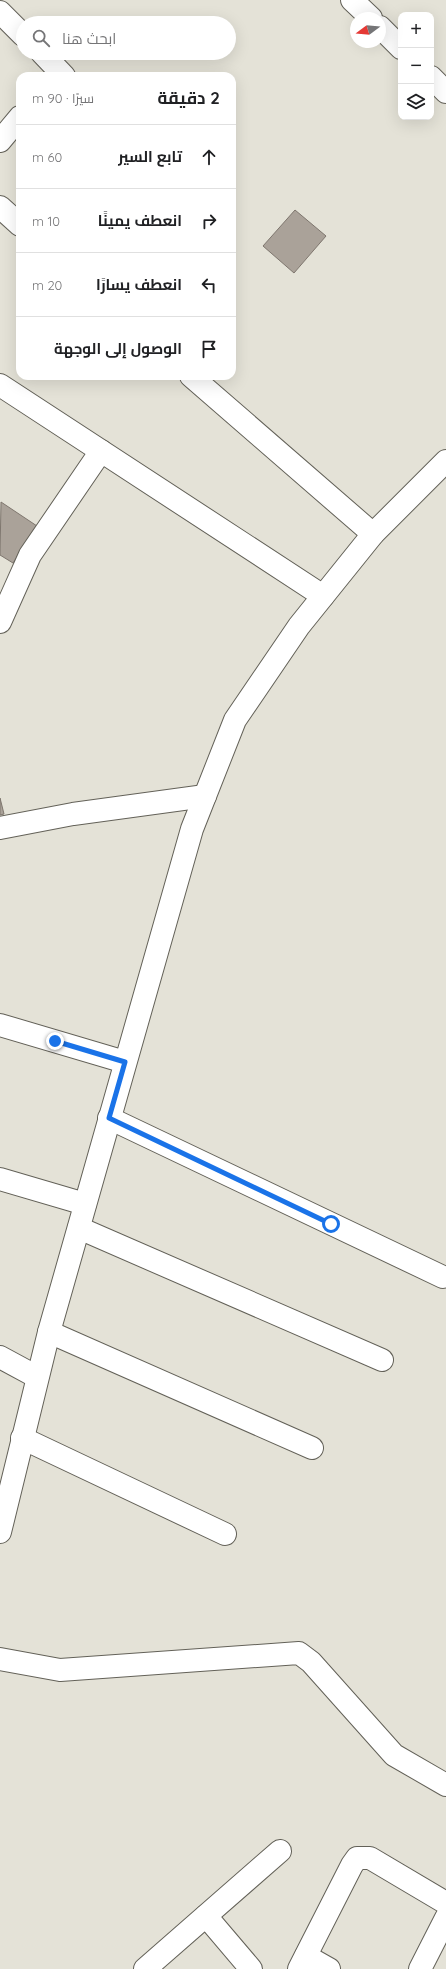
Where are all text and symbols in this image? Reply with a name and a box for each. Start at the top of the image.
north arrow [350,12,386,48]
map controls [398,12,434,120]
button: + [398,12,434,48]
search box [16,16,236,60]
icon: search [30,27,52,49]
text: ابحث هنا [62,29,116,48]
button: − [398,48,434,84]
button: layers [398,84,434,120]
text: 2 دقيقة [157,87,220,108]
text: سيرًا · 90 m [32,90,94,106]
icon: ahead [198,146,220,168]
text: تابع السير [118,147,182,166]
text: 60 m [32,149,62,165]
icon: right [198,210,220,232]
text: انعطف يمينًا [98,211,182,230]
text: 10 m [32,213,60,229]
icon: left [198,274,220,296]
text: انعطف يسارًا [96,275,182,294]
text: 20 m [32,277,62,293]
icon: arrive [198,338,220,360]
text: الوصول إلى الوجهة [54,339,182,358]
route end [46,1032,64,1050]
route start [322,1215,340,1233]

